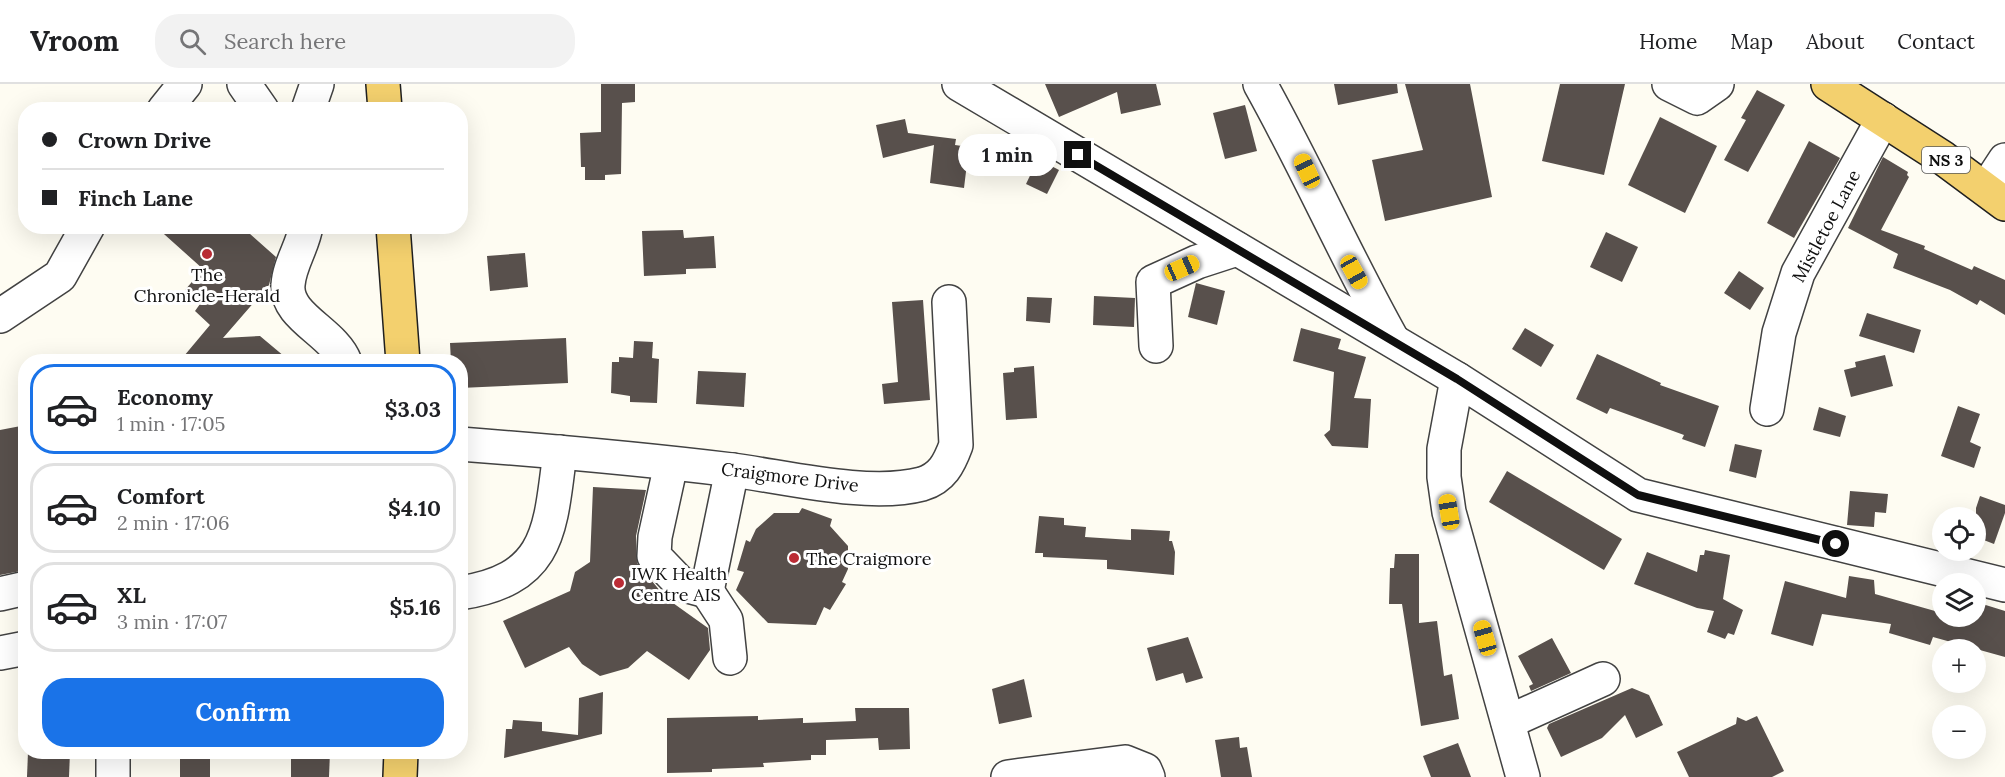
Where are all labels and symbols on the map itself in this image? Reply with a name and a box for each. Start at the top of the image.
callout: 1 min [958,134,1057,176]
route end [1064,141,1091,168]
road number: NS 3 [1922,147,1970,173]
car [1291,151,1323,191]
street label: Mistletoe Lane [1787,166,1865,286]
marker: The Chronicle-Herald [200,247,214,261]
car [1162,252,1202,284]
car [1337,252,1371,292]
place label: The Chronicle-Herald [134,263,280,307]
street label: Craigmore Drive [720,457,860,497]
car [1437,493,1461,531]
route start [1822,530,1849,557]
place label: The Craigmore [806,547,932,570]
marker: The Craigmore [787,551,801,565]
place label: IWK Health Centre AIS [631,562,727,606]
marker: IWK Health Centre AIS [612,576,626,590]
car [1471,618,1499,658]

